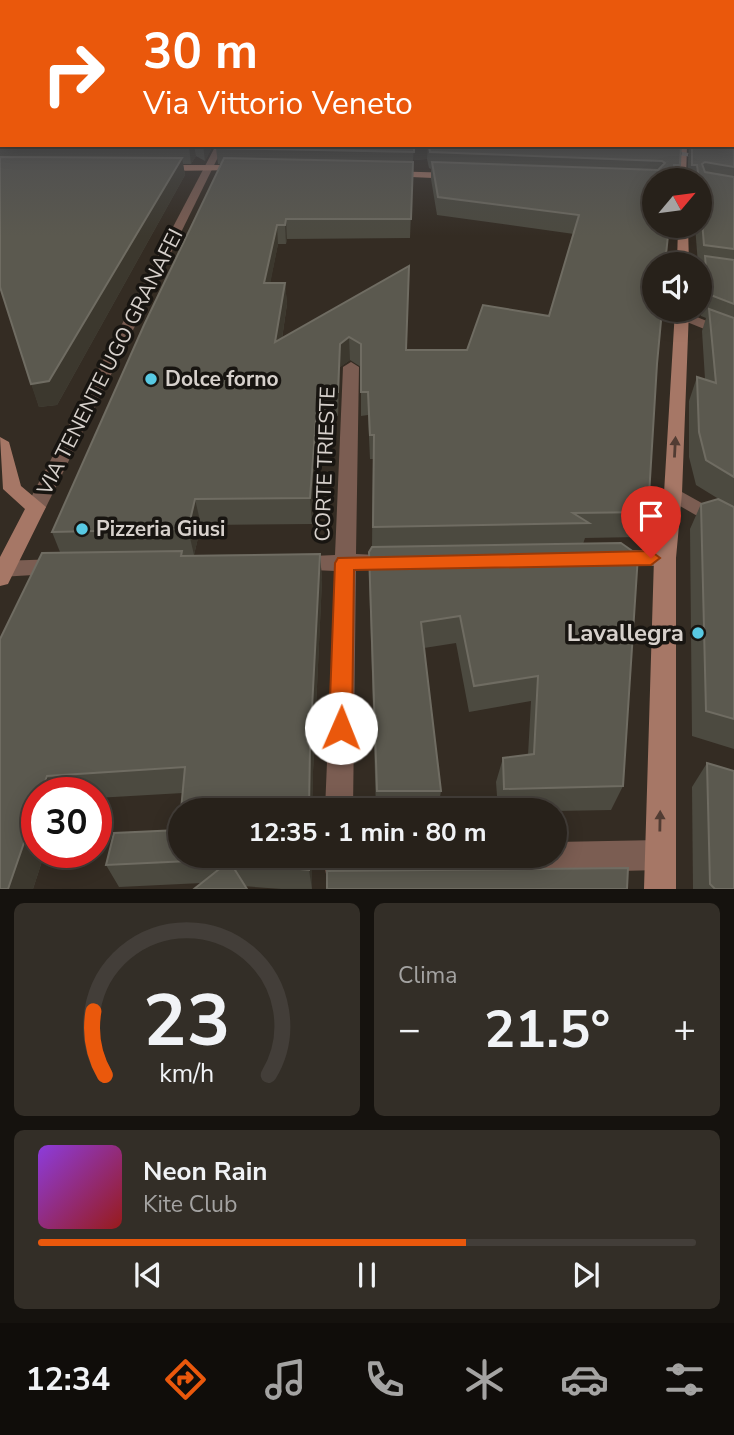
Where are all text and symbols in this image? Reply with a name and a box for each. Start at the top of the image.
text: 30 m [143,18,258,85]
icon: right [28,28,119,119]
text: Via Vittorio Veneto [143,82,413,125]
north arrow [642,168,712,238]
map controls [642,168,712,322]
street label: VIA TENENTE UGO GRANAFEI [30,224,190,501]
button: sound [642,252,712,322]
place label: Dolce forno [165,365,279,393]
marker: Dolce forno [143,371,159,387]
street label: CORTE TRIESTE [308,386,342,542]
one-way arrow [670,436,681,458]
pin [621,486,681,558]
icon: arrive [632,497,670,535]
place label: Pizzeria Giusi [96,515,225,543]
marker: Pizzeria Giusi [74,521,90,537]
place label: Lavallegra [567,617,684,649]
marker: Lavallegra [690,625,706,641]
position arrow [304,691,378,765]
speed limit sign: 30 [21,777,112,868]
one-way arrow [654,810,666,832]
text: 12:35 · 1 min · 80 m [248,815,487,850]
text: Clima [398,960,458,991]
text: 23 [143,972,231,1072]
text: 21.5° [484,994,610,1065]
text: − [398,1004,421,1055]
text: + [673,1004,696,1055]
text: km/h [159,1057,215,1091]
text: Neon Rain [143,1154,268,1189]
text: Kite Club [143,1189,237,1220]
icon: previous [129,1256,167,1294]
icon: pause [348,1256,386,1294]
icon: next [567,1256,605,1294]
icon: directions [161,1355,210,1404]
icon: music [261,1355,310,1404]
icon: phone [360,1355,409,1404]
icon: climate [460,1355,509,1404]
icon: car [560,1355,609,1404]
icon: filters [660,1355,709,1404]
text: 12:34 [25,1358,110,1401]

